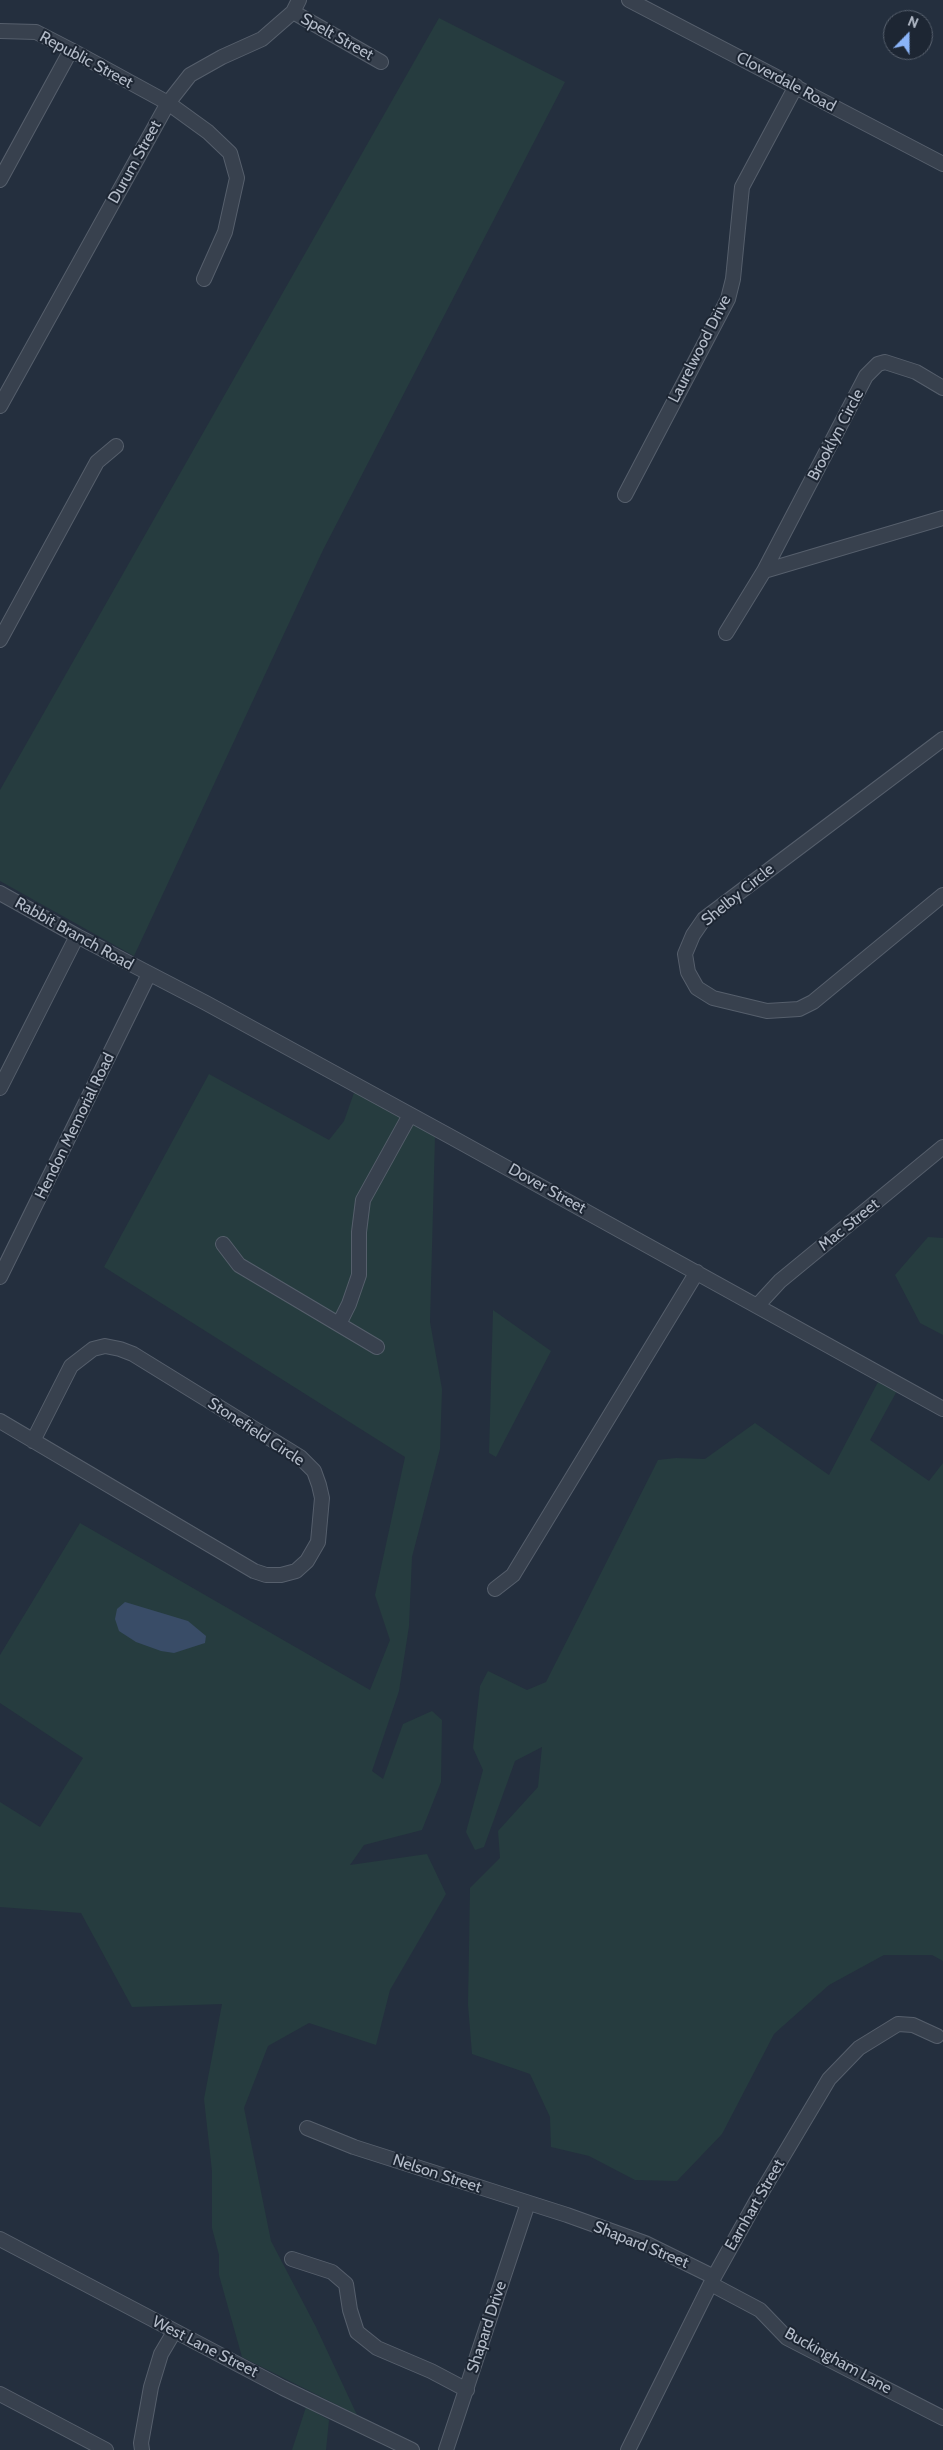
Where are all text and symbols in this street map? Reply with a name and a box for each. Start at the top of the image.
street label: Spelt Street [297,9,377,65]
north arrow [883,10,933,60]
text: N [905,12,921,32]
street label: Republic Street [36,27,136,93]
street label: Cloverdale Road [733,48,839,116]
street label: Durum Street [104,117,166,207]
street label: Laurelwood Drive [665,292,735,406]
street label: Brooklyn Circle [804,386,868,484]
street label: Shelby Circle [698,860,778,930]
street label: Rabbit Branch Road [11,893,137,975]
street label: Hendon Memorial Road [31,1050,119,1202]
street label: Dover Street [505,1160,589,1218]
street label: Mac Street [815,1195,883,1255]
street label: Stonefield Circle [204,1394,308,1470]
street label: Nelson Street [390,2151,484,2197]
street label: Earnhart Street [721,2156,789,2254]
street label: Shapard Street [591,2217,691,2273]
street label: Shapard Drive [463,2279,511,2375]
street label: West Lane Street [149,2312,261,2382]
street label: Buckingham Lane [781,2324,895,2398]

